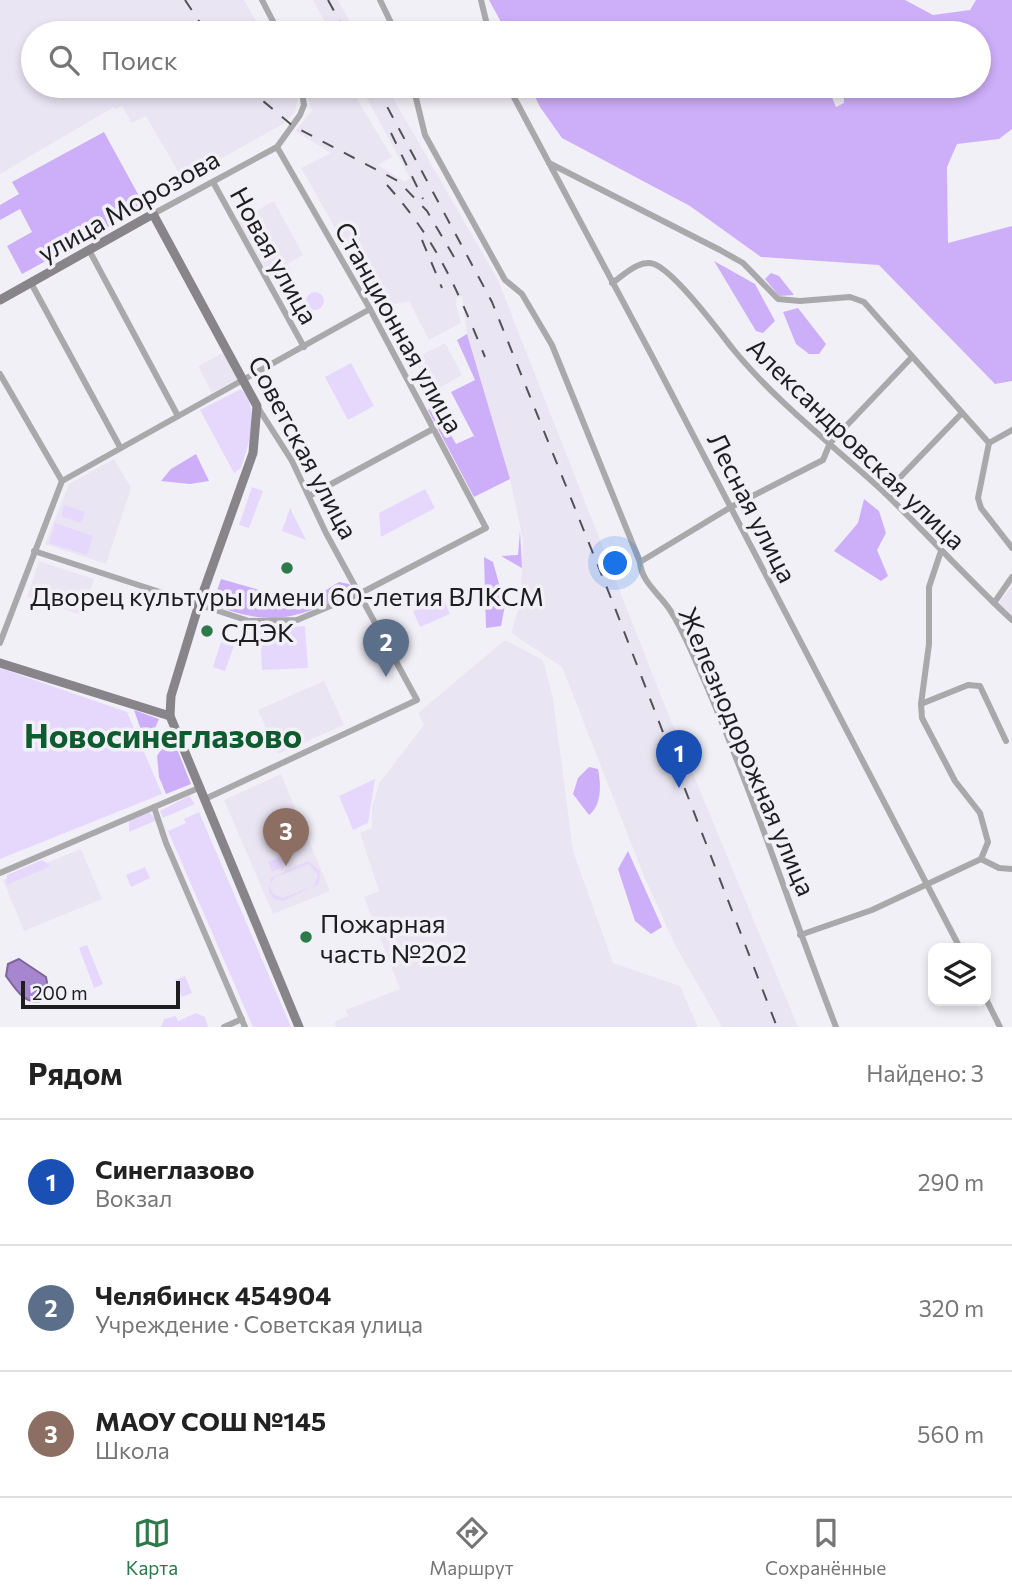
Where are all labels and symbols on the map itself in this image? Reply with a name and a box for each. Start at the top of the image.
street label: улица Морозова [32,142,224,268]
street label: Новая улица [225,181,325,329]
street label: Станционная улица [329,216,471,438]
street label: Александровская улица [742,331,972,555]
street label: Советская улица [243,350,365,544]
street label: Лесная улица [702,427,804,587]
your location [598,546,632,580]
marker: Дворец культуры имени 60-летия ВЛКСМ [279,560,295,576]
place label: Дворец культуры имени 60-летия ВЛКСМ [30,580,544,611]
street label: Железнодорожная улица [673,602,823,900]
place label: СДЭК [221,616,295,647]
pin: 2 [363,619,409,677]
marker: СДЭК [199,623,215,639]
district label: Новосинеглазово [24,714,302,755]
pin: 1 [656,730,702,788]
pin: 3 [263,808,309,866]
place label: Пожарная часть №202 [320,907,467,968]
marker: Пожарная часть №202 [298,929,314,945]
scale bar [21,978,180,1010]

